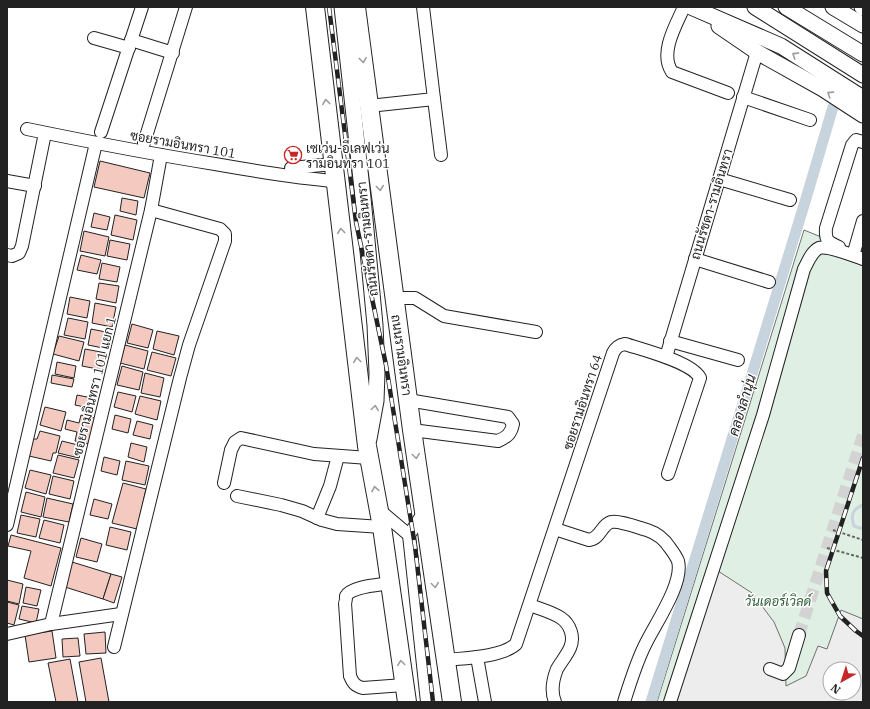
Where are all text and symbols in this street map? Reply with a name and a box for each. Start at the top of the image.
one-way arrow [792,52,799,59]
one-way arrow [358,56,367,63]
one-way arrow [827,91,834,98]
one-way arrow [322,99,331,105]
street label: ซอยรามอินทรา 101 [129,127,237,162]
place label: เซเว่น-อีเลฟเว่น รามอินทรา 101 [306,139,390,172]
supermarket icon: เซเว่น-อีเลฟเว่น รามอินทรา 101 [283,145,303,165]
street label: ถนนรัชดา-รามอินทรา [687,147,736,262]
street label: ถนนรัชดา-รามอินทรา [353,181,382,297]
one-way arrow [375,185,384,192]
one-way arrow [337,228,346,234]
street label: ถนนรามอินทรา [387,313,416,397]
street label: ซอยรามอินทรา 101 แยก 1 [69,314,120,458]
street label: ซอยรามอินทรา 64 [559,352,606,452]
one-way arrow [353,357,362,363]
water label: คลองลำนุ่น [724,372,761,438]
one-way arrow [370,405,379,411]
one-way arrow [411,453,420,459]
one-way arrow [371,486,379,492]
one-way arrow [430,582,439,588]
park label: วันเดอร์เวิลด์ [745,592,813,610]
one-way arrow [397,660,406,666]
north arrow [822,661,862,701]
text: N [828,680,843,697]

